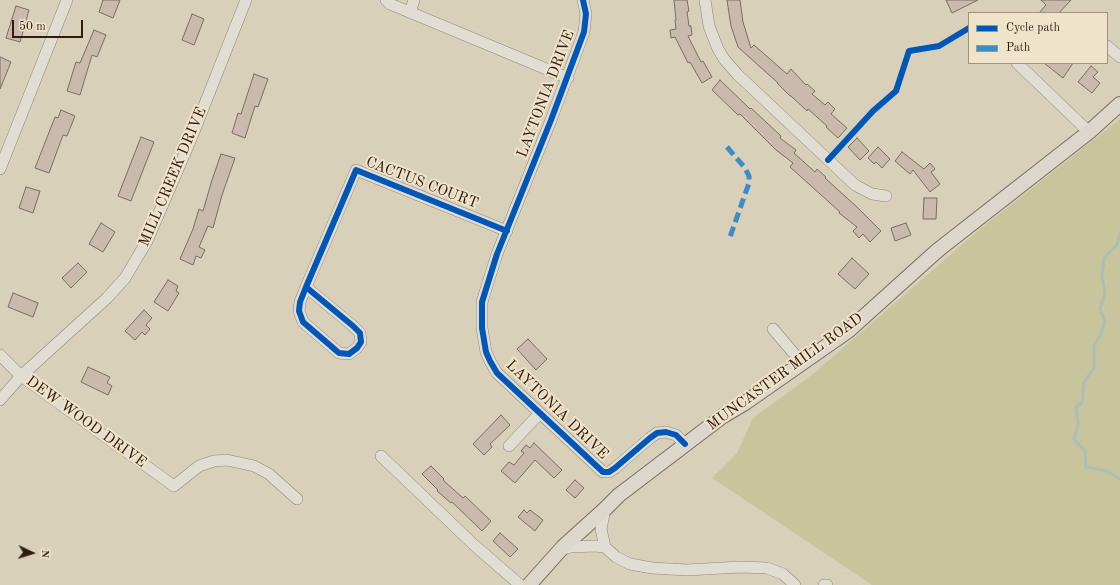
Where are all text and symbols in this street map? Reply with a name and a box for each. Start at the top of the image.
scale bar [14,12,85,38]
legend [968,12,1108,64]
text: 50 m [19,21,46,33]
text: Cycle path [1006,22,1060,34]
street label: LAYTONIA DRIVE [513,28,579,160]
text: Path [1006,42,1030,54]
street label: MILL CREEK DRIVE [135,104,211,250]
street label: CACTUS COURT [363,153,481,213]
street label: MUNCASTER MILL ROAD [704,309,866,435]
street label: LAYTONIA DRIVE [502,357,612,463]
street label: DEW WOOD DRIVE [22,372,150,472]
north arrow [12,533,52,573]
text: N [39,549,50,558]

